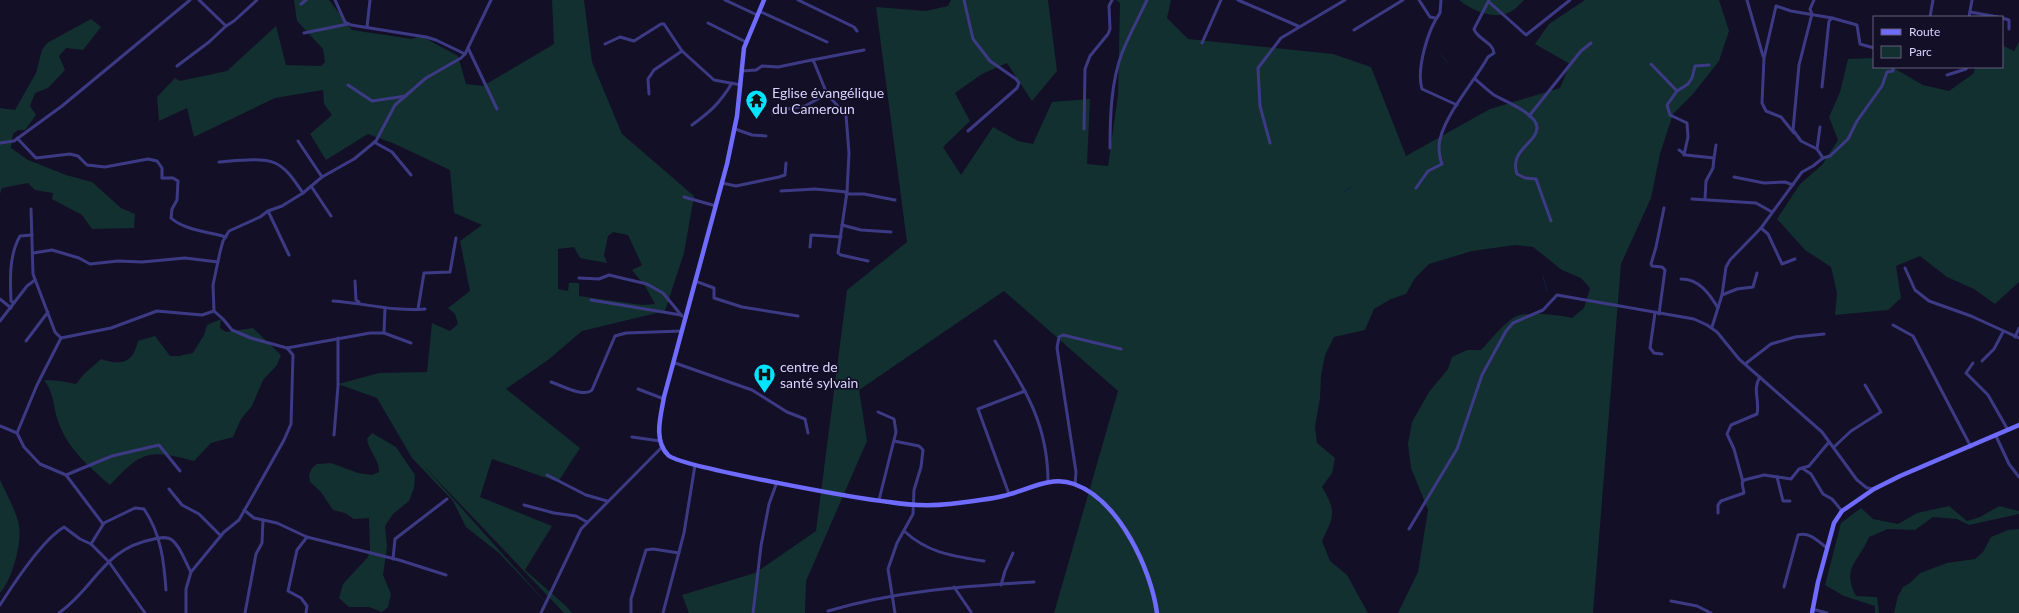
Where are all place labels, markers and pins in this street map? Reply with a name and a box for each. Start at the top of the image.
place label: Eglise évangélique du Cameroun [772,84,884,117]
temple icon: Eglise évangélique du Cameroun [744,88,770,121]
place label: centre de santé sylvain [780,358,858,391]
hospital icon: centre de santé sylvain [752,362,778,395]

